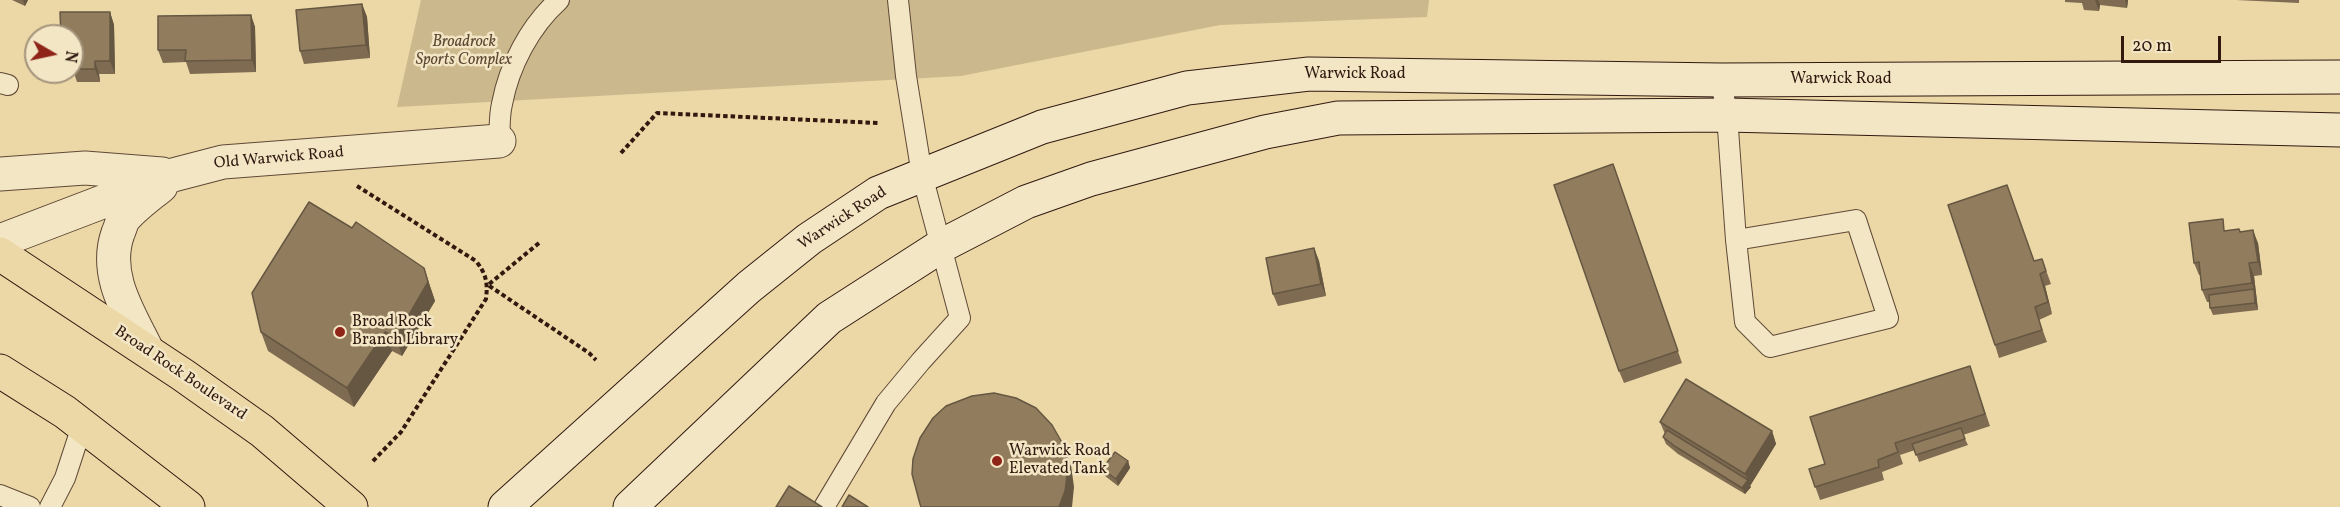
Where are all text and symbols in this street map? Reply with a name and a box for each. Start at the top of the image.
north arrow [24,24,84,84]
scale bar [2124,24,2224,62]
park label: Broadrock Sports Complex [416,33,512,71]
text: 20 m [2132,34,2172,59]
text: N [58,49,82,64]
street label: Warwick Road [1304,65,1406,85]
street label: Warwick Road [1790,70,1892,90]
street label: Old Warwick Road [213,144,345,174]
street label: Warwick Road [795,183,891,255]
place label: Broad Rock Branch Library [352,313,458,351]
street label: Broad Rock Boulevard [110,323,250,425]
marker: Broad Rock Branch Library [333,325,347,339]
place label: Warwick Road Elevated Tank [1009,442,1111,480]
marker: Warwick Road Elevated Tank [990,454,1004,468]

